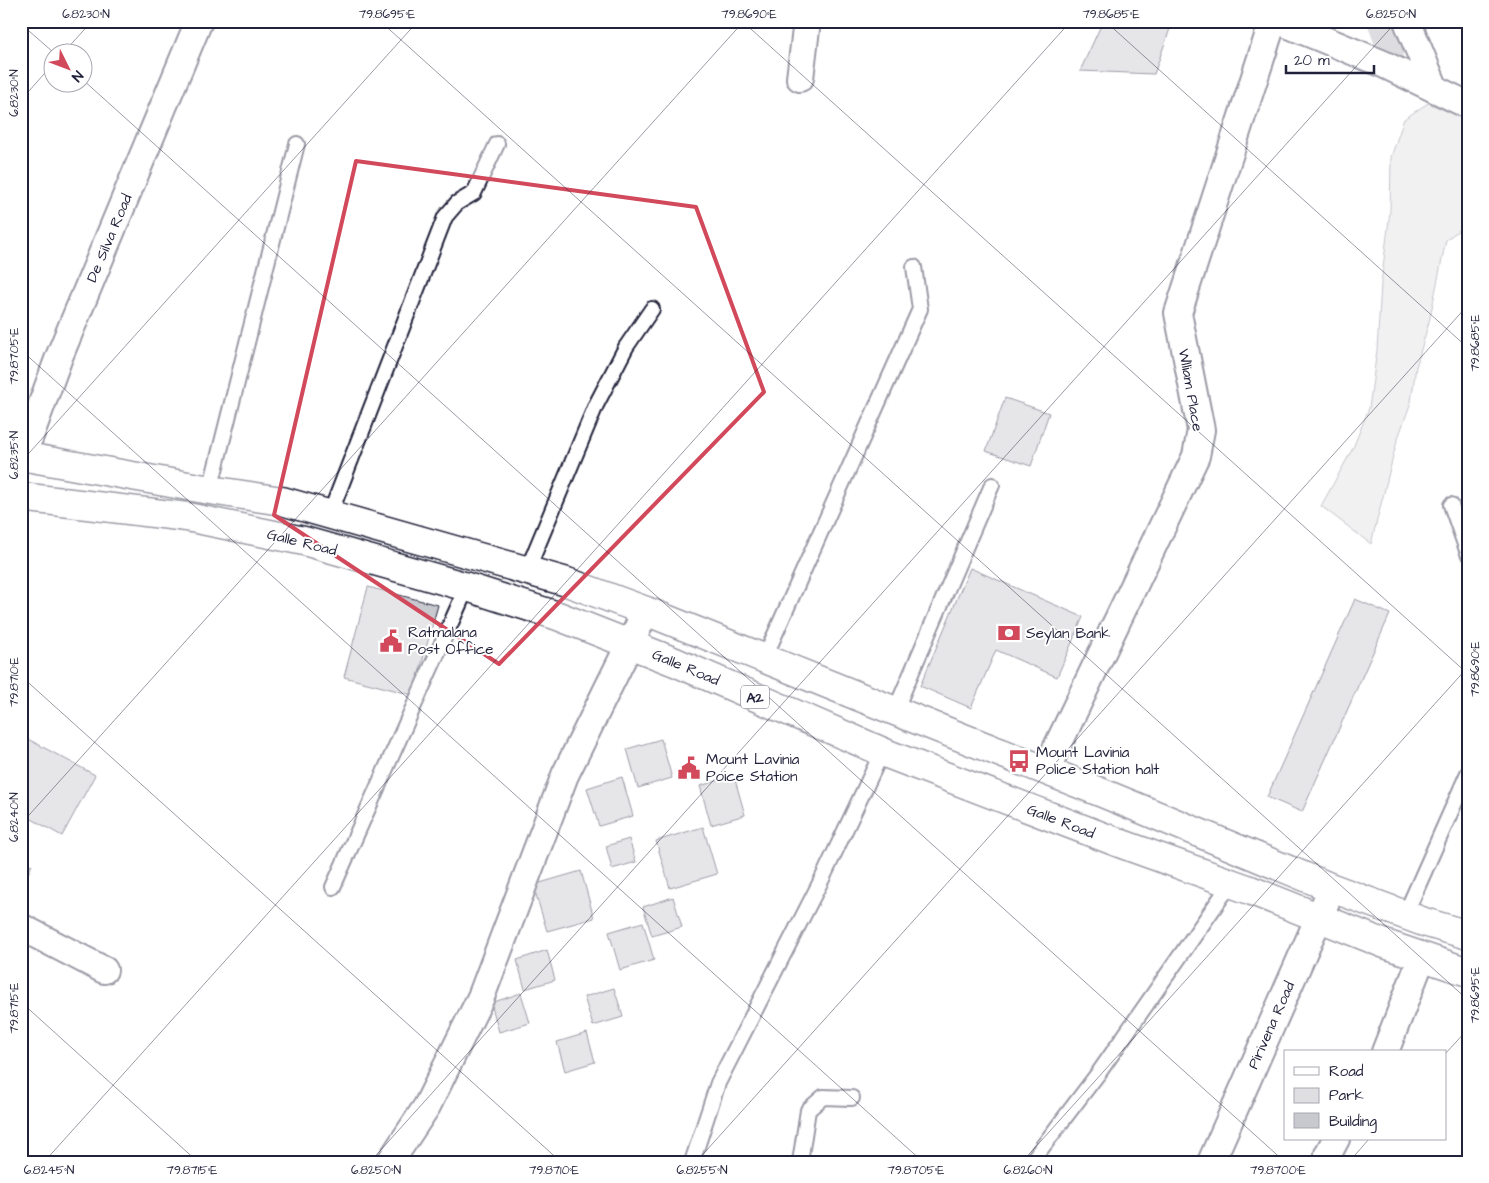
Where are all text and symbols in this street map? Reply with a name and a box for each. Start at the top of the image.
text: 6.8230°N [62,6,110,23]
text: 79.8695°E [359,6,415,23]
text: 79.8690°E [721,6,777,23]
text: 79.8685°E [1082,6,1140,23]
text: 6.8250°N [1366,6,1417,23]
north arrow [42,42,92,92]
scale bar [1286,42,1374,74]
text: 20 m [1294,50,1330,71]
text: N [66,66,87,86]
text: 6.8230°N [6,69,23,117]
street label: De Silva Road [81,191,138,286]
text: 79.8685°E [1467,314,1484,372]
text: 79.8705°E [6,328,23,384]
street label: Wlliam Place [1173,347,1208,433]
text: 6.8235°N [6,430,23,479]
street label: Galle Road [265,524,339,561]
bank icon: Seylan Bank [996,620,1022,646]
place label: Ratmalana Post Office [408,622,493,660]
place label: Seylan Bank [1026,623,1111,645]
public building icon: Ratmalana Post Office [378,628,404,654]
text: 79.8690°E [1467,641,1484,697]
street label: Galle Road [649,644,723,691]
text: 79.8710°E [6,657,23,707]
road number: A2 [741,686,769,709]
place label: Mount Lavinia Police Station halt [1036,742,1159,780]
bus stop icon: Mount Lavinia Police Station halt [1006,748,1032,774]
place label: Mount Lavinia Poice Station [706,749,800,787]
public building icon: Mount Lavinia Poice Station [676,755,702,781]
text: 6.8240°N [6,792,23,842]
street label: Galle Road [1024,799,1098,844]
text: 79.8695°E [1467,967,1484,1023]
street label: Pirivena Road [1243,978,1300,1072]
text: 79.8715°E [6,983,23,1033]
legend [1284,1050,1446,1140]
text: Road [1329,1061,1364,1082]
text: Park [1329,1085,1364,1106]
text: Building [1329,1111,1377,1133]
text: 6.8245°N [24,1162,75,1179]
text: 79.8715°E [167,1162,217,1179]
text: 6.8250°N [351,1162,402,1179]
text: 79.8710°E [529,1162,579,1179]
text: 6.8255°N [676,1162,728,1179]
text: 79.8705°E [888,1162,944,1179]
text: 6.8260°N [1003,1162,1053,1179]
text: 79.8700°E [1250,1162,1306,1179]

